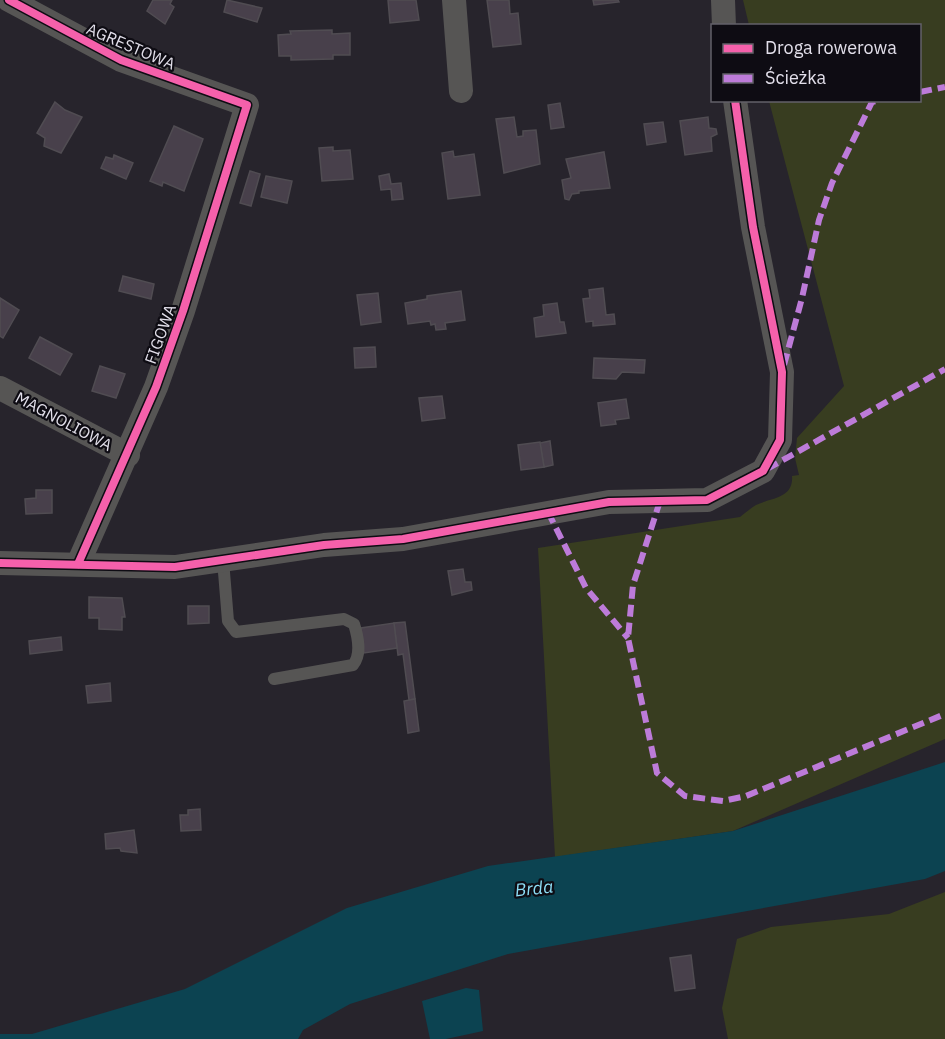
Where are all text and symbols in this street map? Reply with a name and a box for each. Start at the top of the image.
street label: AGRESTOWA [84,18,178,74]
legend [711,24,921,102]
text: Droga rowerowa [765,36,897,59]
text: Ścieżka [765,66,827,89]
street label: FIGOWA [140,301,180,367]
street label: MAGNOLIOWA [12,387,116,455]
water label: Brda [514,875,554,901]

